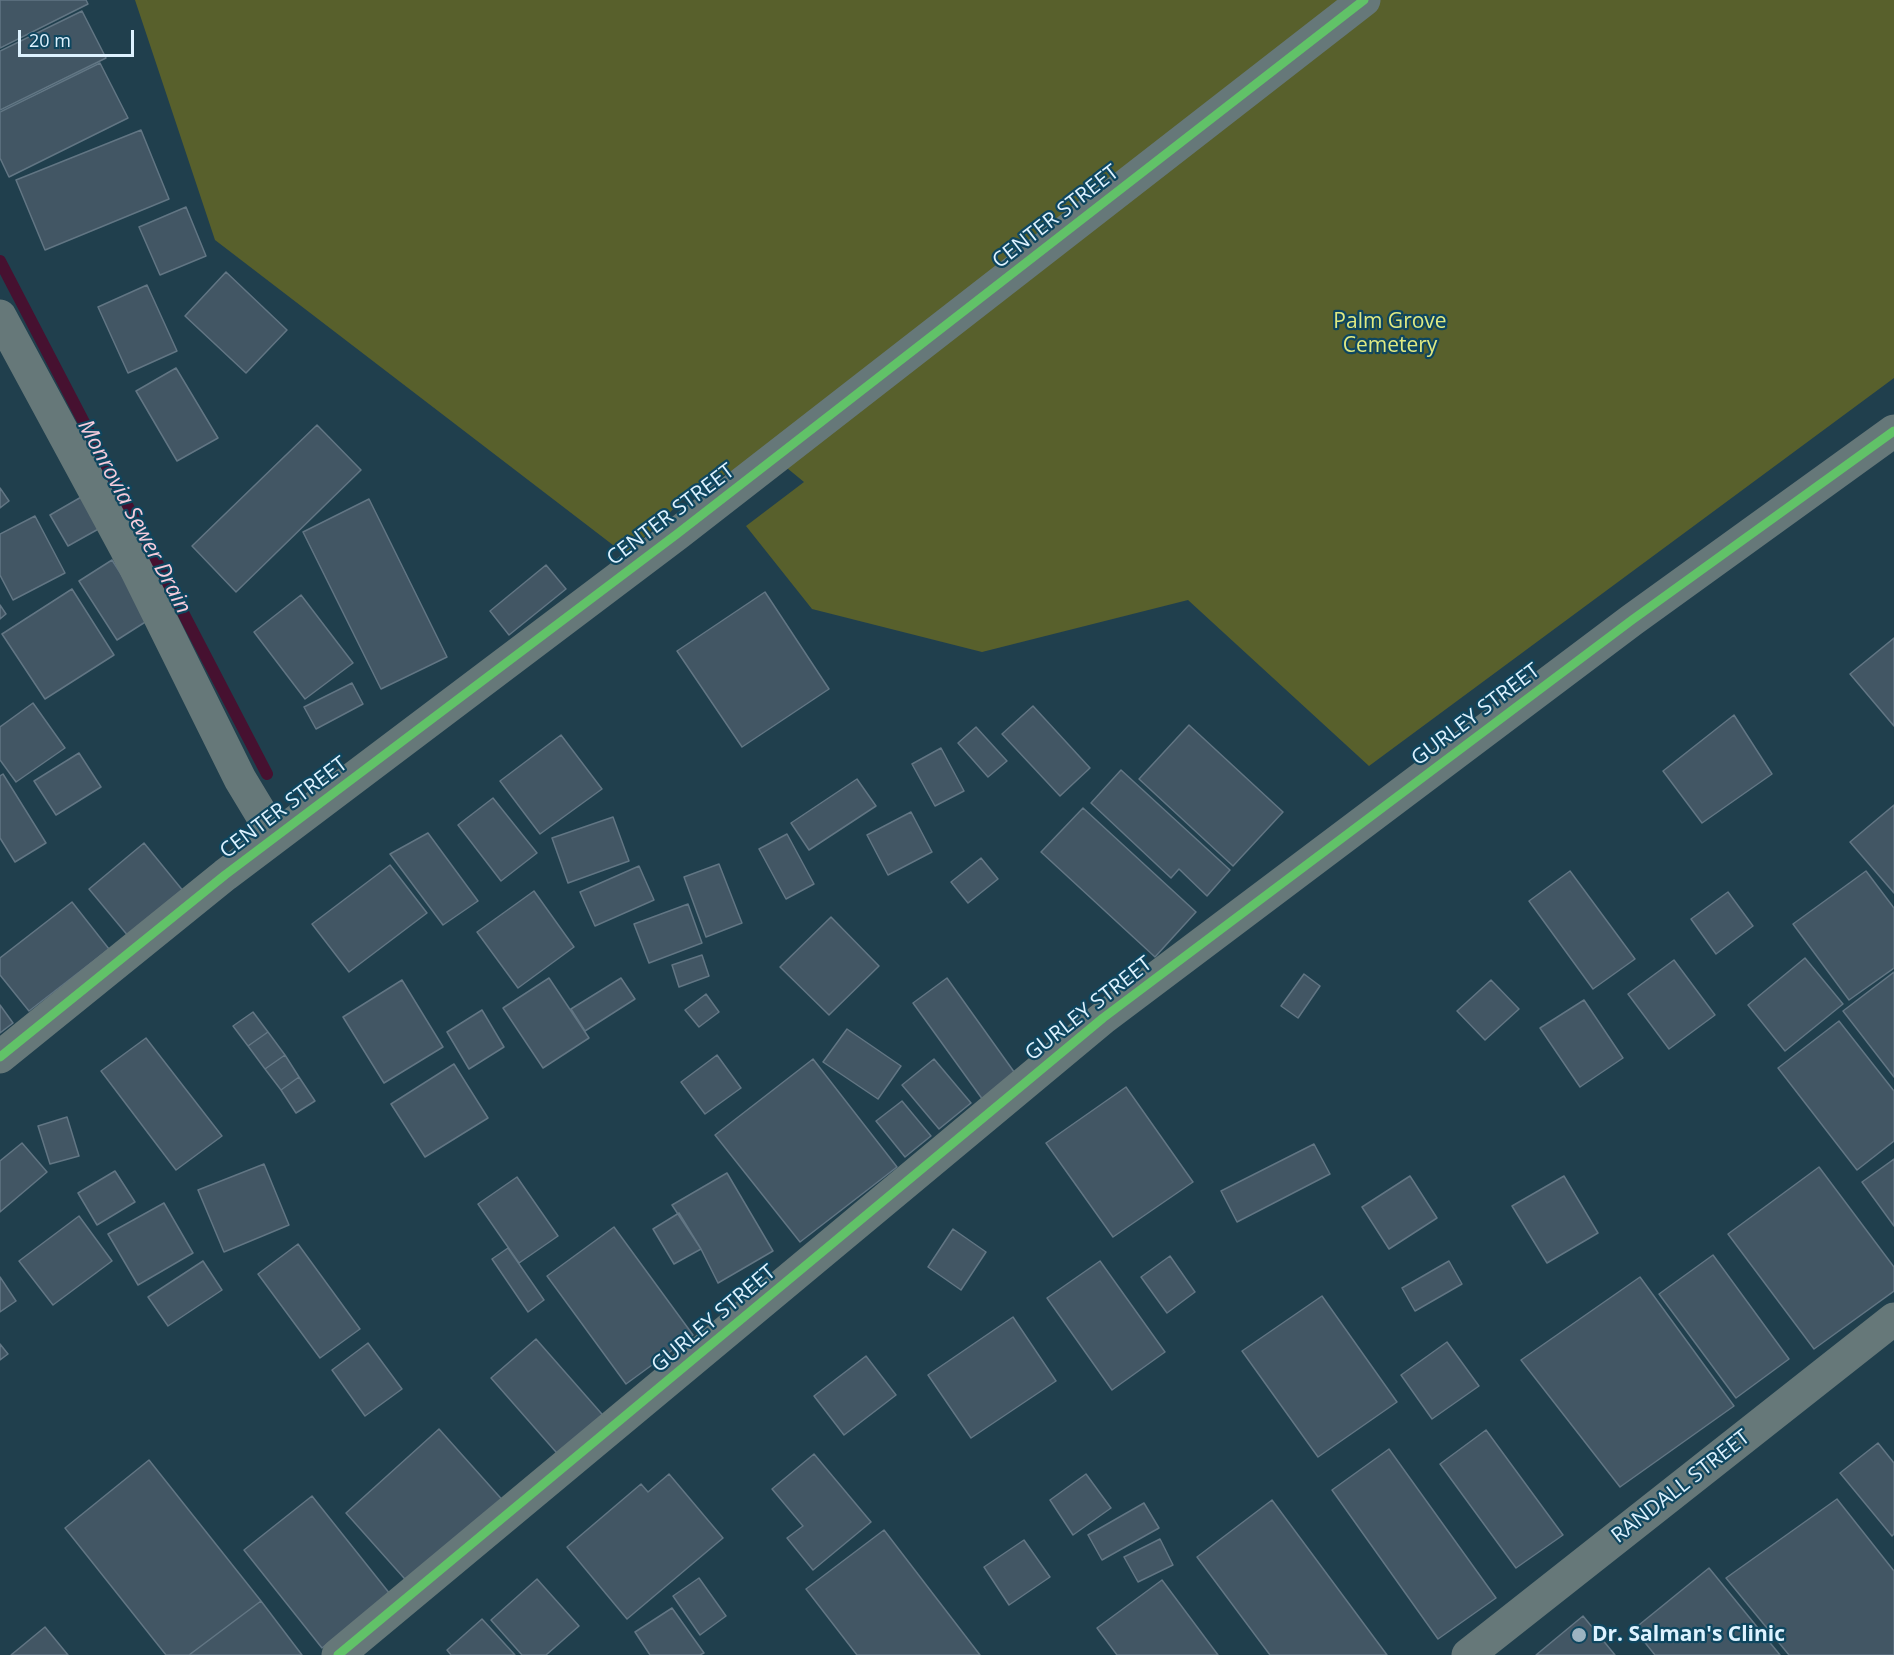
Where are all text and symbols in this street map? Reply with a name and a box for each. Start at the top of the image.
scale bar [21,18,136,56]
text: 20 m [29,28,71,52]
street label: CENTER STREET [988,160,1124,274]
park label: Palm Grove Cemetery [1333,309,1447,359]
water label: Monrovia Sewer Drain [72,416,196,618]
street label: CENTER STREET [602,459,740,571]
street label: GURLEY STREET [1407,659,1545,771]
street label: CENTER STREET [215,752,353,864]
street label: GURLEY STREET [1020,952,1158,1066]
street label: GURLEY STREET [647,1260,781,1378]
street label: RANDALL STREET [1607,1425,1755,1549]
place label: Dr. Salman's Clinic [1592,1622,1785,1648]
marker: Dr. Salman's Clinic [1570,1626,1588,1644]

